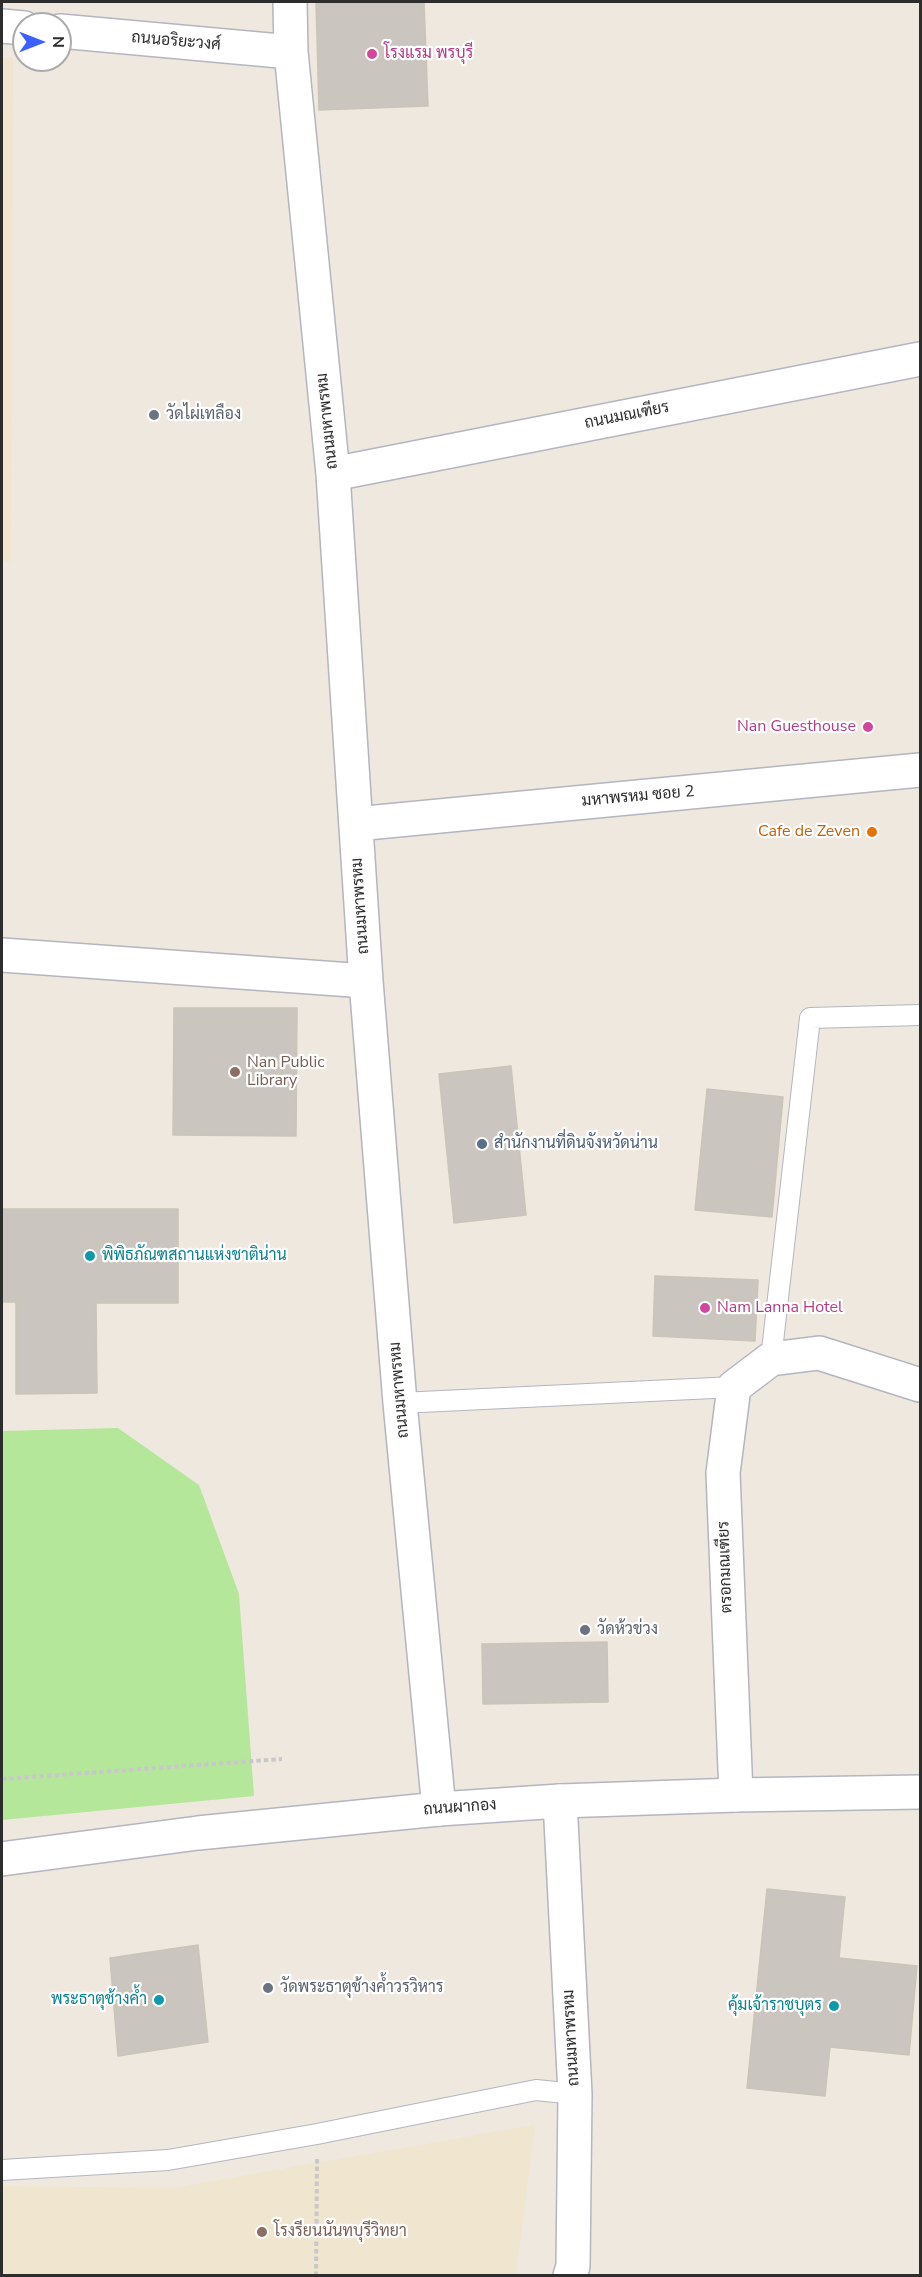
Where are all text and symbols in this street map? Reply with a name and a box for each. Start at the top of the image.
north arrow [12,12,72,72]
street label: ถนนอริยะวงศ์ [131,29,221,55]
text: N [47,36,69,48]
place label: โรงแรม พรบุรี [384,44,473,64]
marker: โรงแรม พรบุรี [365,47,379,61]
street label: ถนนมหาพรหม [313,372,343,470]
street label: ถนนมณเฑียร [583,398,671,434]
place label: วัดไผ่เทลือง [166,405,241,425]
marker: วัดไผ่เทลือง [147,408,161,422]
place label: Nan Guesthouse [737,717,856,737]
marker: Nan Guesthouse [861,720,875,734]
street label: มหาพรหม ซอย 2 [581,783,695,811]
place label: Cafe de Zeven [758,822,860,842]
marker: Cafe de Zeven [865,825,879,839]
street label: ถนนมหาพรหม [348,857,374,955]
place label: Nan Public Library [247,1053,325,1091]
marker: Nan Public Library [228,1065,242,1079]
place label: สำนักงานที่ดินจังหวัดน่าน [494,1134,658,1154]
marker: สำนักงานที่ดินจังหวัดน่าน [475,1137,489,1151]
place label: พิพิธภัณฑสถานแห่งชาติน่าน [102,1246,287,1266]
marker: พิพิธภัณฑสถานแห่งชาติน่าน [83,1249,97,1263]
place label: Nam Lanna Hotel [717,1298,843,1318]
marker: Nam Lanna Hotel [698,1301,712,1315]
street label: ถนนมหาพรหม [386,1341,414,1439]
street label: ตรอกมณเฑียร [715,1521,737,1613]
place label: วัดห้วข่วง [597,1620,658,1640]
marker: วัดห้วข่วง [578,1623,592,1637]
street label: ถนนผากอง [423,1796,497,1820]
place label: วัดพระธาตุช้างค้ำวรวิหาร [280,1978,444,1998]
marker: วัดพระธาตุช้างค้ำวรวิหาร [261,1981,275,1995]
street label: ถนนมหาพรหม [560,1989,584,2087]
place label: พระธาตุช้างค้ำ [51,1990,147,2010]
marker: พระธาตุช้างค้ำ [152,1993,166,2007]
place label: คุ้มเจ้าราชบุตร [728,1996,822,2016]
marker: คุ้มเจ้าราชบุตร [827,1999,841,2013]
place label: โรงรียนนันทบุรีวิทยา [274,2222,407,2242]
marker: โรงรียนนันทบุรีวิทยา [255,2225,269,2239]

